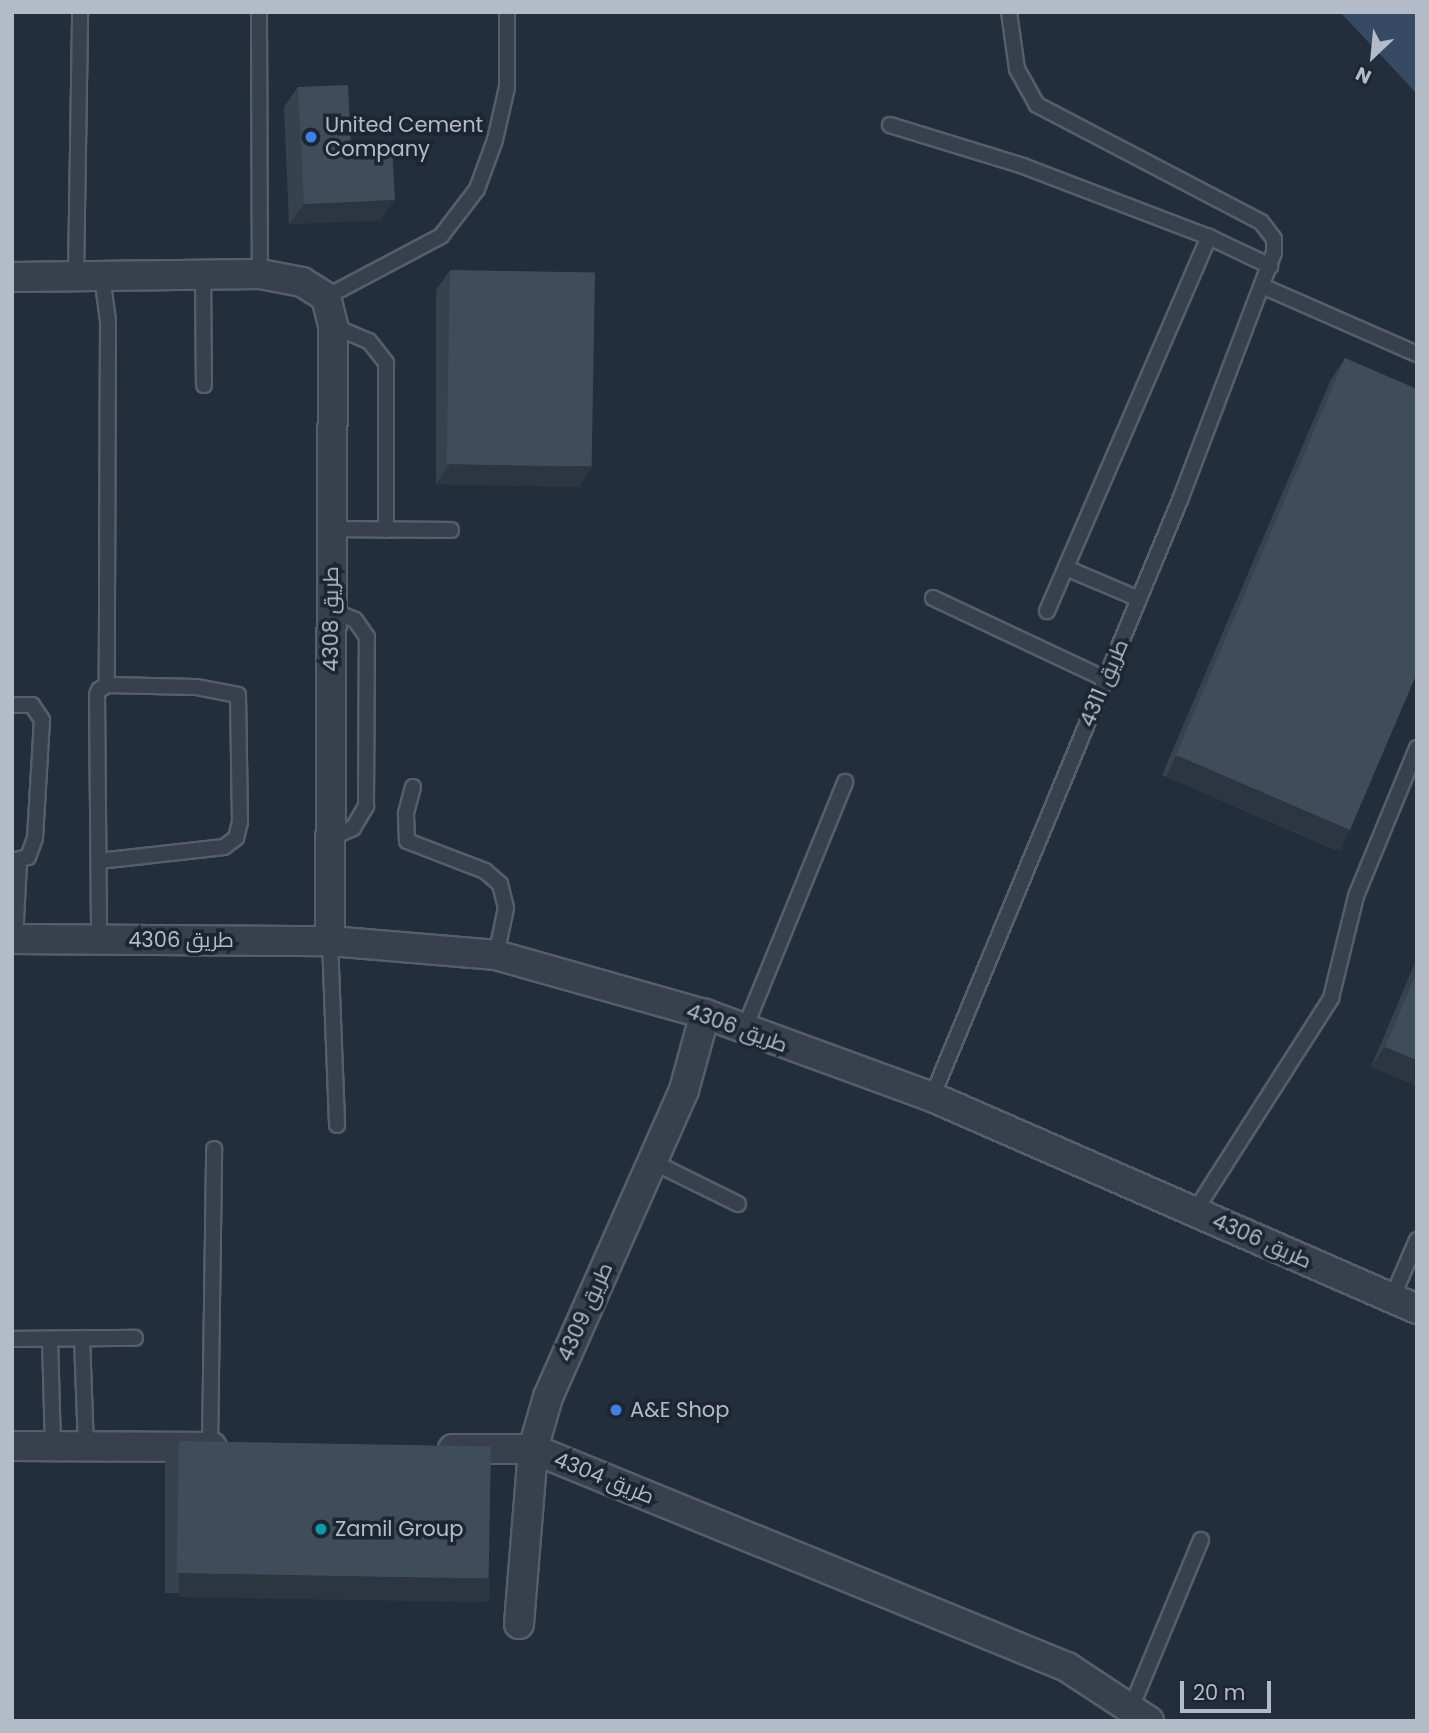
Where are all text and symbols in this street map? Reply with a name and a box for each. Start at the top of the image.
north arrow [1338,21,1408,91]
text: N [1351,60,1376,91]
place label: United Cement Company [325,112,483,162]
marker: United Cement Company [303,129,319,145]
street label: طريق 4308 [318,566,344,672]
street label: طريق 4311 [1074,635,1134,731]
street label: طريق 4306 [128,927,234,953]
street label: طريق 4306 [683,998,791,1058]
street label: طريق 4306 [1209,1208,1315,1274]
street label: طريق 4309 [552,1259,618,1365]
place label: A&E Shop [630,1397,729,1423]
marker: A&E Shop [608,1402,624,1418]
street label: طريق 4304 [550,1447,658,1509]
place label: Zamil Group [335,1516,463,1542]
marker: Zamil Group [313,1521,329,1537]
scale bar [1184,1666,1275,1710]
text: 20 m [1193,1678,1246,1707]

